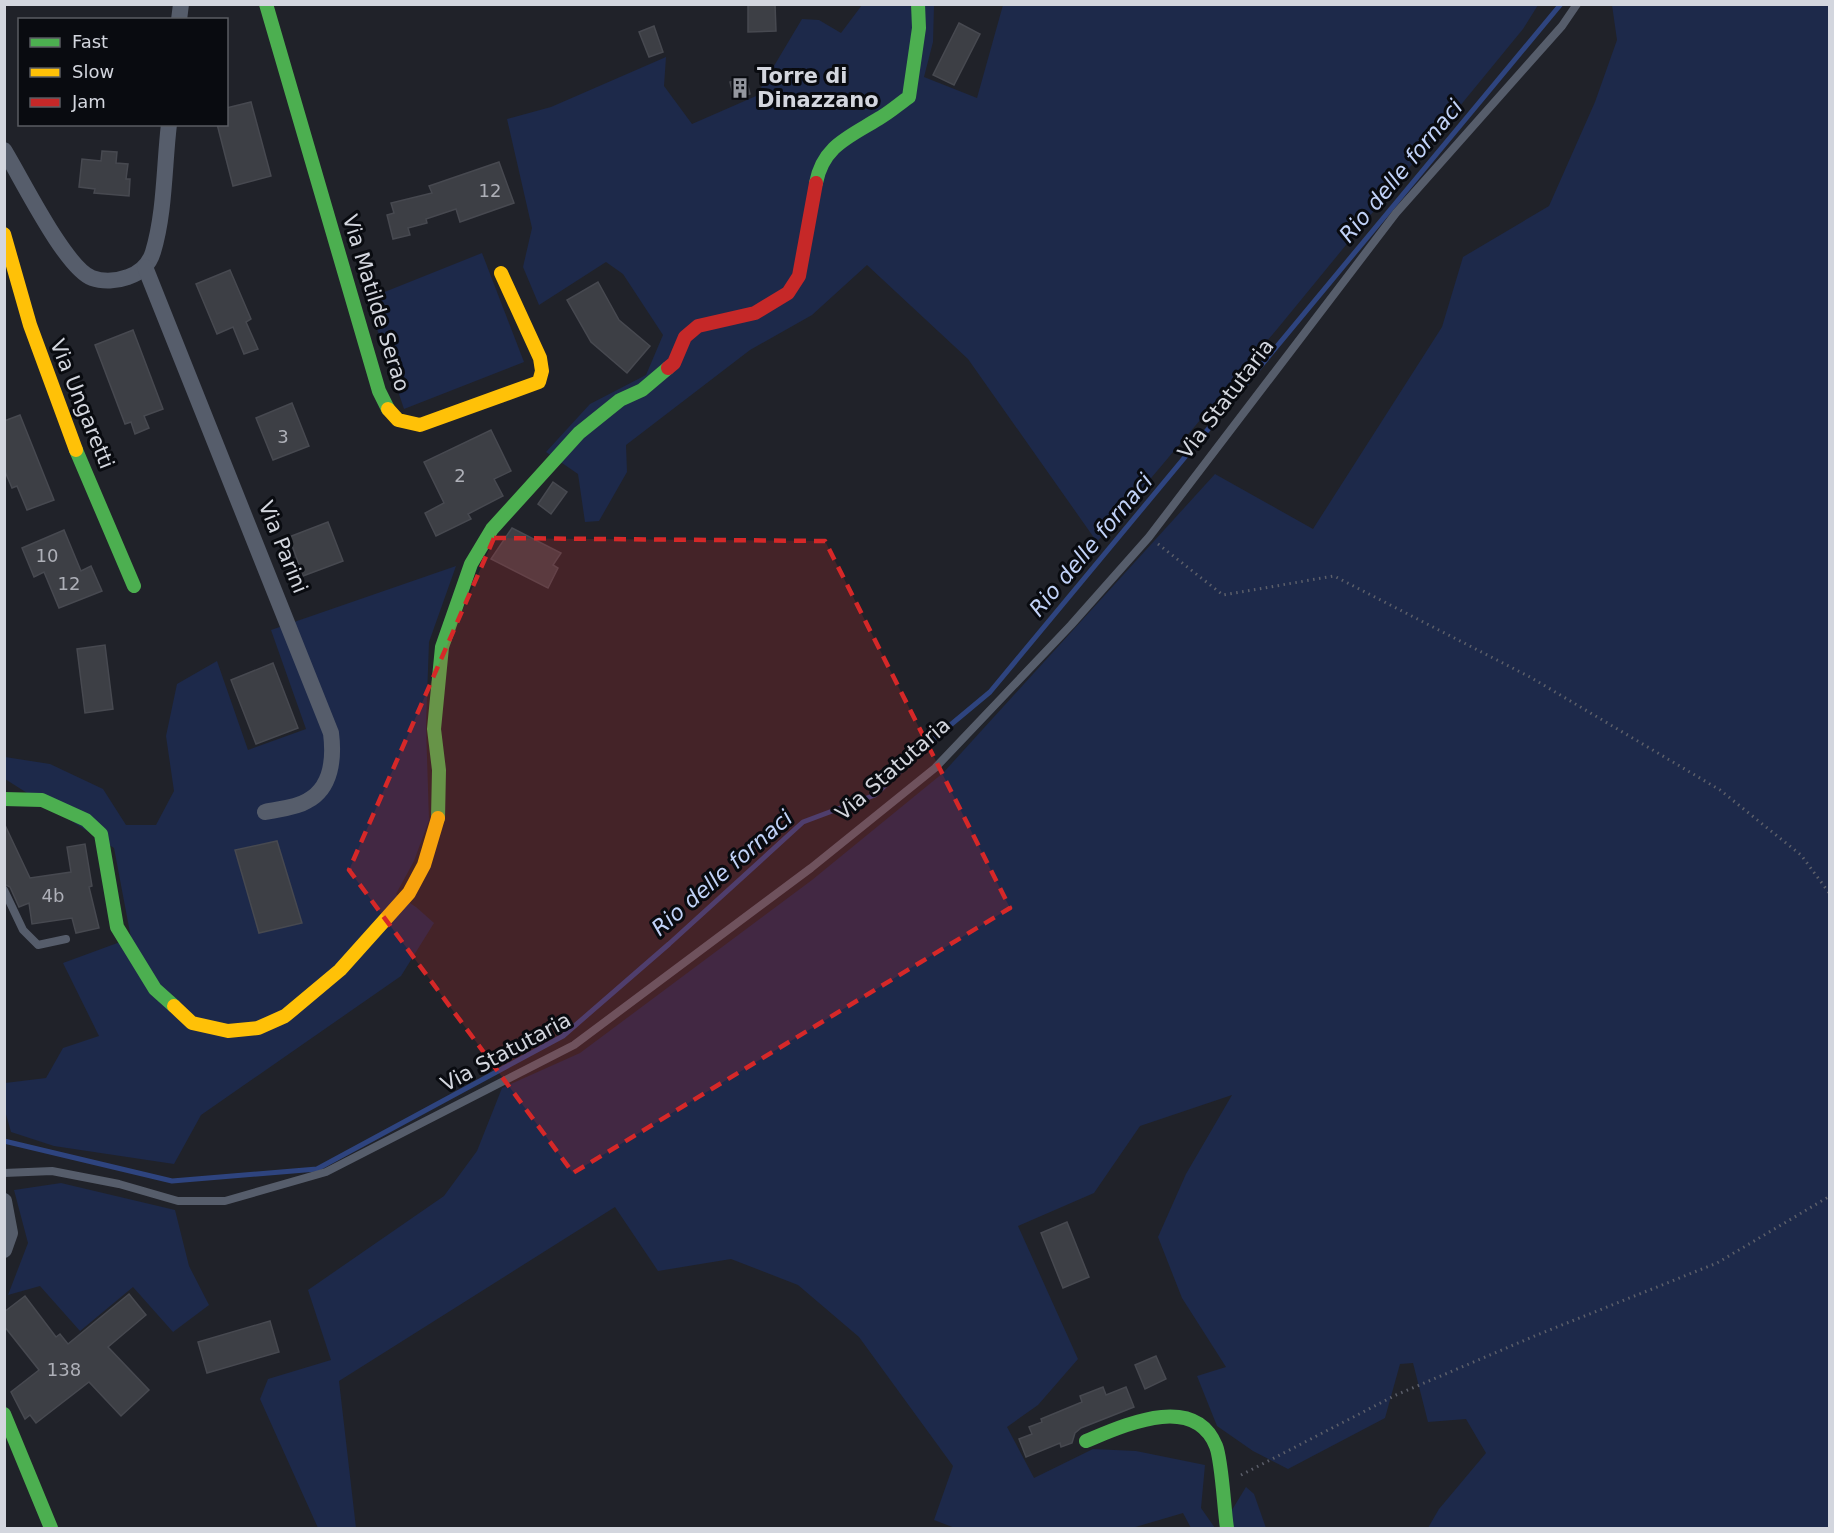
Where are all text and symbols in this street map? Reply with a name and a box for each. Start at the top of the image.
legend [18,18,228,126]
text: Fast [72,31,108,52]
text: Slow [72,61,114,82]
place label: Torre di Dinazzano [757,64,879,112]
building icon: Torre di Dinazzano [728,76,752,100]
text: Jam [71,91,106,112]
water label: Rio delle fornaci [1334,95,1468,247]
house number: 12 [479,180,501,201]
street label: Via Matilde Serao [338,212,414,394]
street label: Via Statutaria [1173,334,1279,464]
street label: Via Ungaretti [45,336,119,472]
house number: 3 [277,426,289,447]
house number: 2 [454,465,466,486]
water label: Rio delle fornaci [1024,469,1158,621]
street label: Via Parini [254,497,312,597]
house number: 10 [36,545,58,566]
house number: 12 [58,573,80,594]
street label: Via Statutaria [831,713,955,825]
water label: Rio delle fornaci [647,805,797,941]
house number: 4b [42,885,64,906]
street label: Via Statutaria [437,1008,575,1096]
house number: 138 [47,1359,81,1380]

